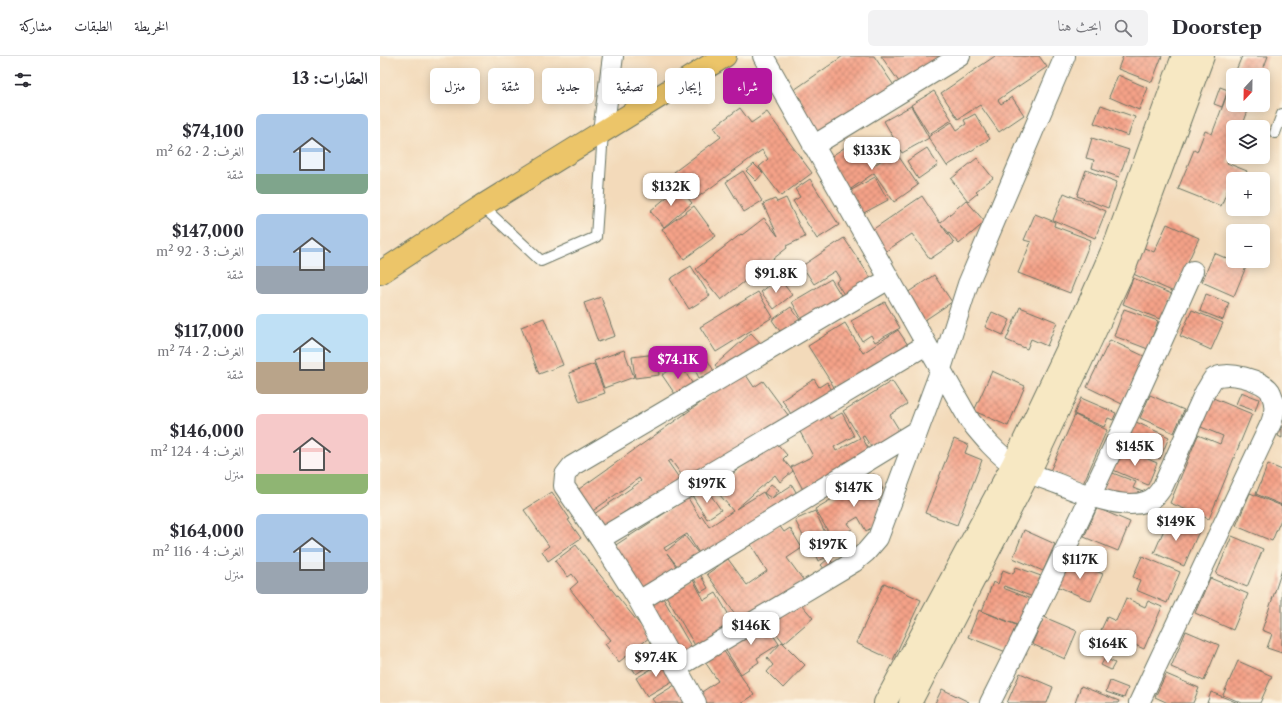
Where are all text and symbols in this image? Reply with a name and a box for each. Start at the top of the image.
search box [868,10,1148,46]
text: ابحث هنا [1058,16,1102,35]
text: Doorstep [1172,16,1262,39]
text: مشاركة [20,17,52,35]
text: الطبقات [74,17,112,35]
text: الخريطة [134,17,168,35]
icon: search [1112,17,1134,39]
text: العقارات: 13 [292,68,368,88]
chip: منزل [430,68,480,104]
chip: شقة [488,68,534,104]
chip: جديد [542,68,594,104]
chip: تصفية [602,68,657,104]
chip: إيجار [665,68,715,104]
chip: شراء [723,68,772,104]
north arrow [1226,68,1270,112]
map controls [1226,68,1270,268]
icon: filters [12,69,34,91]
button: layers [1226,120,1270,164]
text: $74,100 [182,121,244,141]
icon: home [288,130,336,178]
pin: $133K [844,137,900,171]
text: $133K [853,142,891,158]
text: الغرف: 2 · 62 m² [156,143,244,159]
text: شقة [227,166,244,182]
button: + [1226,172,1270,216]
pin: $132K [643,173,699,207]
text: $132K [652,178,690,194]
text: $147,000 [172,221,244,241]
button: − [1226,224,1270,268]
icon: home [288,230,336,278]
text: الغرف: 3 · 92 m² [156,243,244,259]
pin: $91.8K [743,260,809,294]
text: $91.8K [755,265,797,281]
text: شقة [227,266,244,282]
text: $117,000 [174,321,244,341]
icon: home [288,330,336,378]
text: الغرف: 2 · 74 m² [157,343,244,359]
pin: $74.1K [645,346,711,380]
text: $74.1K [657,351,699,367]
text: شقة [227,366,244,382]
text: $146,000 [170,421,244,441]
icon: home [288,430,336,478]
pin: $145K [1107,433,1163,467]
text: $145K [1116,438,1154,454]
text: الغرف: 4 · 124 m² [150,443,244,459]
text: منزل [224,466,244,482]
pin: $197K [679,470,735,504]
pin: $147K [826,474,882,508]
text: $197K [688,475,726,491]
text: $147K [835,479,873,495]
pin: $149K [1148,508,1204,542]
text: $149K [1157,513,1195,529]
text: $164,000 [170,521,244,541]
icon: home [288,530,336,578]
pin: $197K [800,531,856,565]
text: $197K [809,536,847,552]
text: الغرف: 4 · 116 m² [152,543,244,559]
pin: $117K [1052,546,1108,580]
text: $117K [1062,551,1098,567]
text: منزل [224,566,244,582]
pin: $146K [723,612,779,646]
text: $146K [732,617,770,633]
pin: $164K [1080,630,1136,664]
text: $164K [1089,635,1127,651]
pin: $97.4K [623,644,689,678]
text: $97.4K [635,649,677,665]

